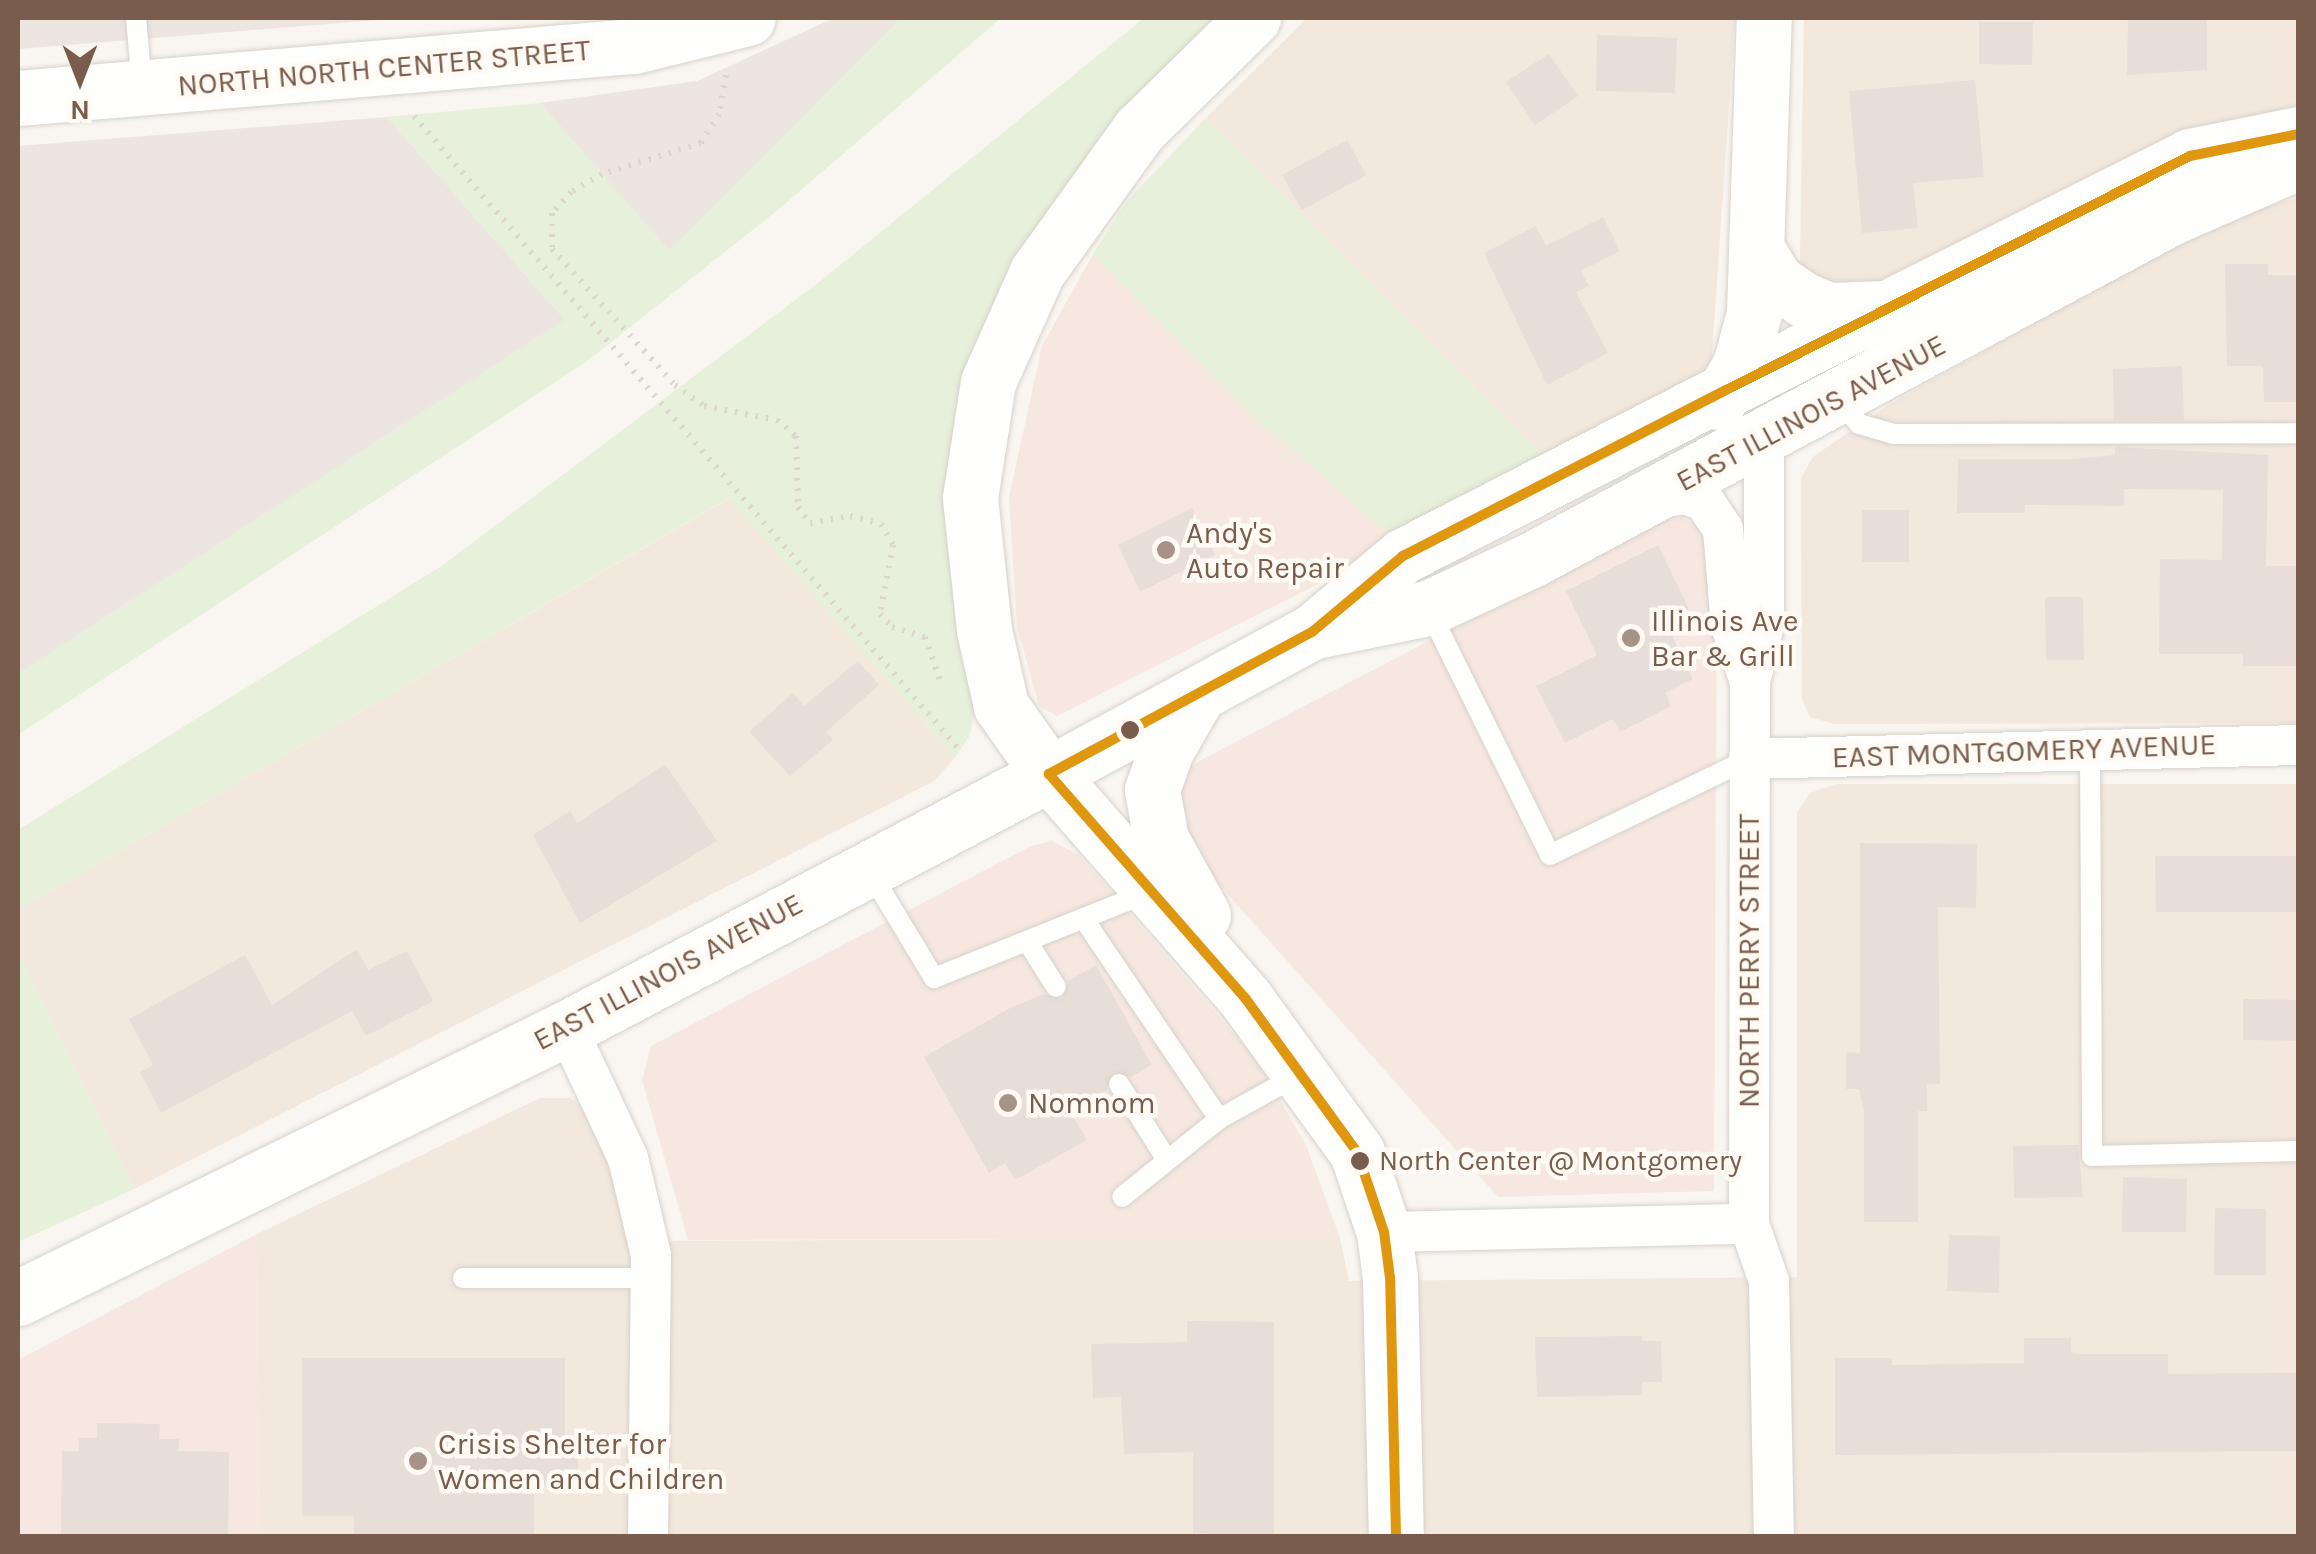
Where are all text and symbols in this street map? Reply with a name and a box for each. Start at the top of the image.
north arrow [30,30,130,130]
street label: NORTH NORTH CENTER STREET [176,32,592,104]
text: N [70,94,90,127]
street label: EAST ILLINOIS AVENUE [1670,327,1952,499]
place label: Andy's Auto Repair [1186,515,1344,586]
marker: Andy's Auto Repair [1155,539,1177,561]
place label: Illinois Ave Bar & Grill [1651,603,1799,674]
marker: Illinois Ave Bar & Grill [1620,627,1642,649]
unlabelled marker [1120,720,1140,740]
street label: EAST MONTGOMERY AVENUE [1831,726,2217,776]
street label: NORTH PERRY STREET [1731,814,1767,1108]
street label: EAST ILLINOIS AVENUE [527,886,809,1058]
place label: Nomnom [1028,1085,1156,1121]
marker: Nomnom [997,1092,1019,1114]
place label: North Center @ Montgomery [1379,1144,1742,1178]
marker: North Center @ Montgomery [1350,1151,1370,1171]
place label: Crisis Shelter for Women and Children [438,1426,724,1496]
marker: Crisis Shelter for Women and Children [407,1450,429,1472]

